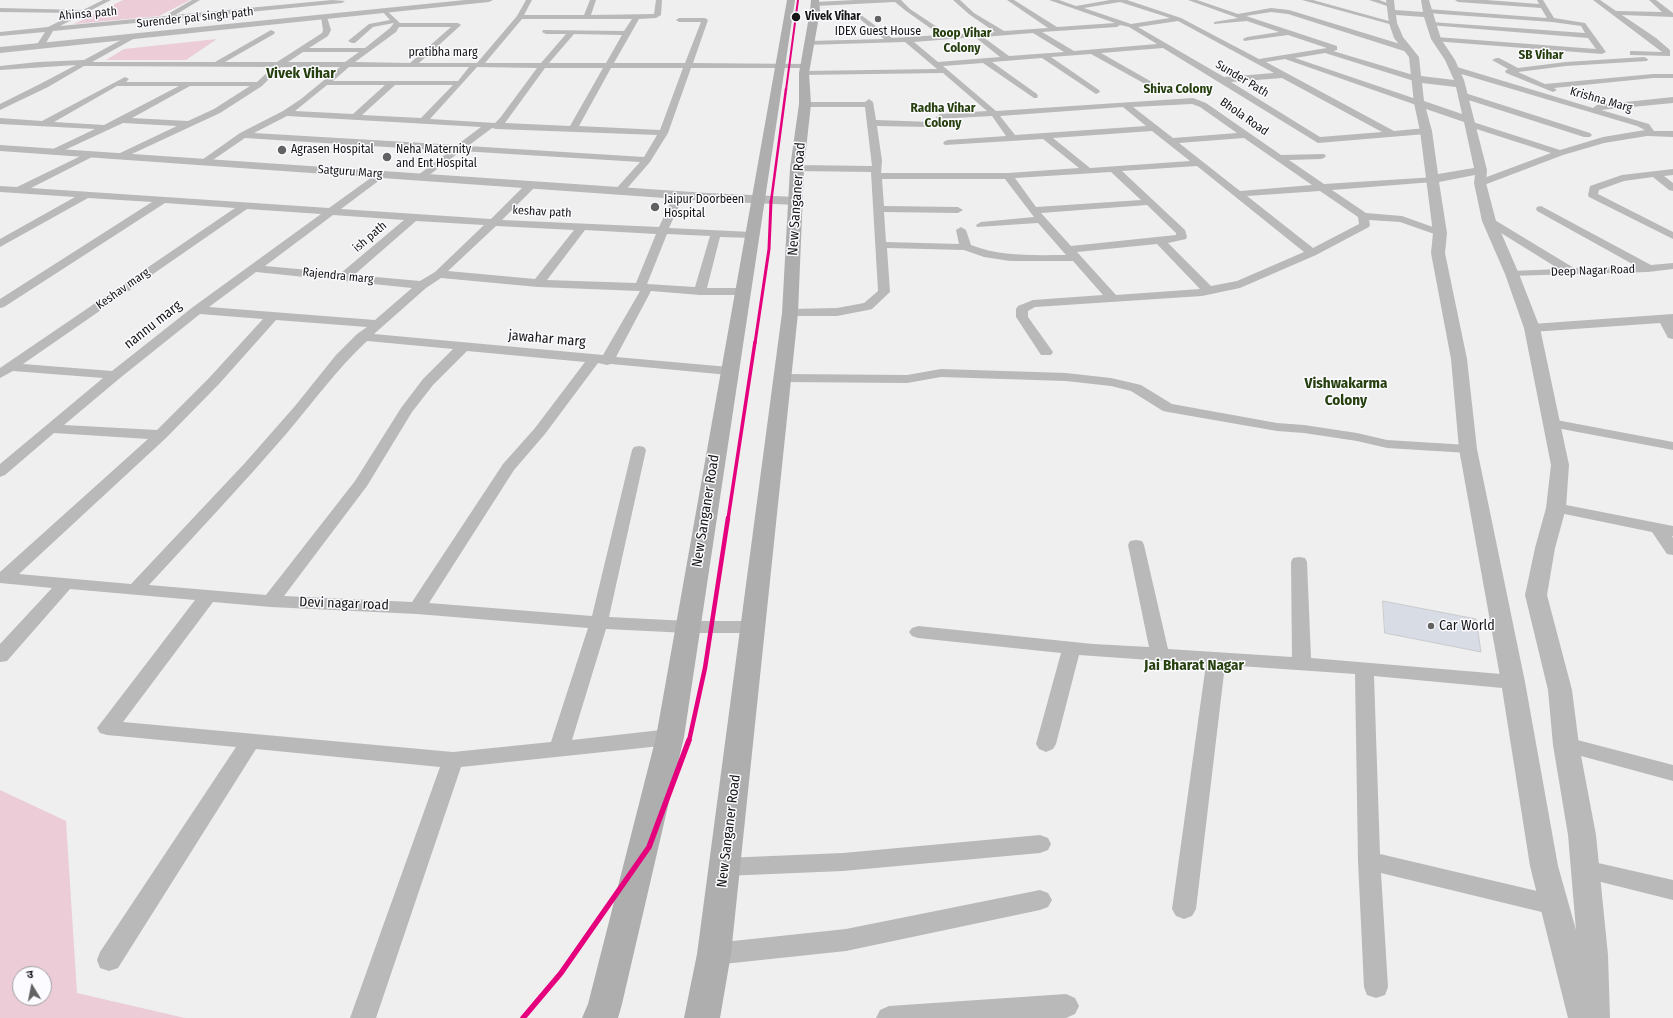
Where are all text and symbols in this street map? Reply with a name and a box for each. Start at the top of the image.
street label: Ahinsa path [58,4,118,24]
street label: Surender pal singh path [136,5,254,31]
place label: Vivek Vihar [805,10,861,24]
marker: Vivek Vihar [790,11,802,23]
marker: IDEX Guest House [873,14,883,24]
place label: IDEX Guest House [835,25,921,39]
district label: Roop Vihar Colony [933,25,991,56]
street label: pratibha marg [408,46,478,60]
district label: SB Vihar [1519,47,1563,63]
street label: Sunder Path [1213,57,1271,101]
district label: Vivek Vihar [266,65,336,83]
district label: Shiva Colony [1144,81,1212,97]
street label: Krishna Marg [1568,84,1634,116]
street label: Bhola Road [1217,95,1271,139]
district label: Radha Vihar Colony [911,100,975,131]
street label: New Sanganer Road [785,142,809,256]
place label: Agrasen Hospital [291,143,374,157]
place label: Neha Maternity and Ent Hospital [396,143,477,171]
marker: Agrasen Hospital [276,144,288,156]
marker: Neha Maternity and Ent Hospital [381,151,393,163]
street label: Satguru Marg [317,163,383,181]
place label: Jaipur Doorbeen Hospital [664,193,744,221]
marker: Jaipur Doorbeen Hospital [649,201,661,213]
street label: keshav path [512,203,572,221]
street label: ish path [350,219,390,255]
street label: Deep Nagar Road [1551,262,1635,280]
street label: Keshav marg [93,265,153,313]
street label: Rajendra marg [302,265,374,287]
street label: nannu marg [121,297,185,353]
street label: jawahar marg [508,327,586,351]
district label: Vishwakarma Colony [1305,375,1387,410]
street label: New Sanganer Road [689,454,723,568]
street label: Devi nagar road [299,594,389,614]
place label: Car World [1439,618,1495,634]
marker: Car World [1426,621,1436,631]
district label: Jai Bharat Nagar [1144,657,1244,675]
street label: New Sanganer Road [714,774,744,888]
north arrow [12,966,52,1006]
text: उ [26,968,34,982]

